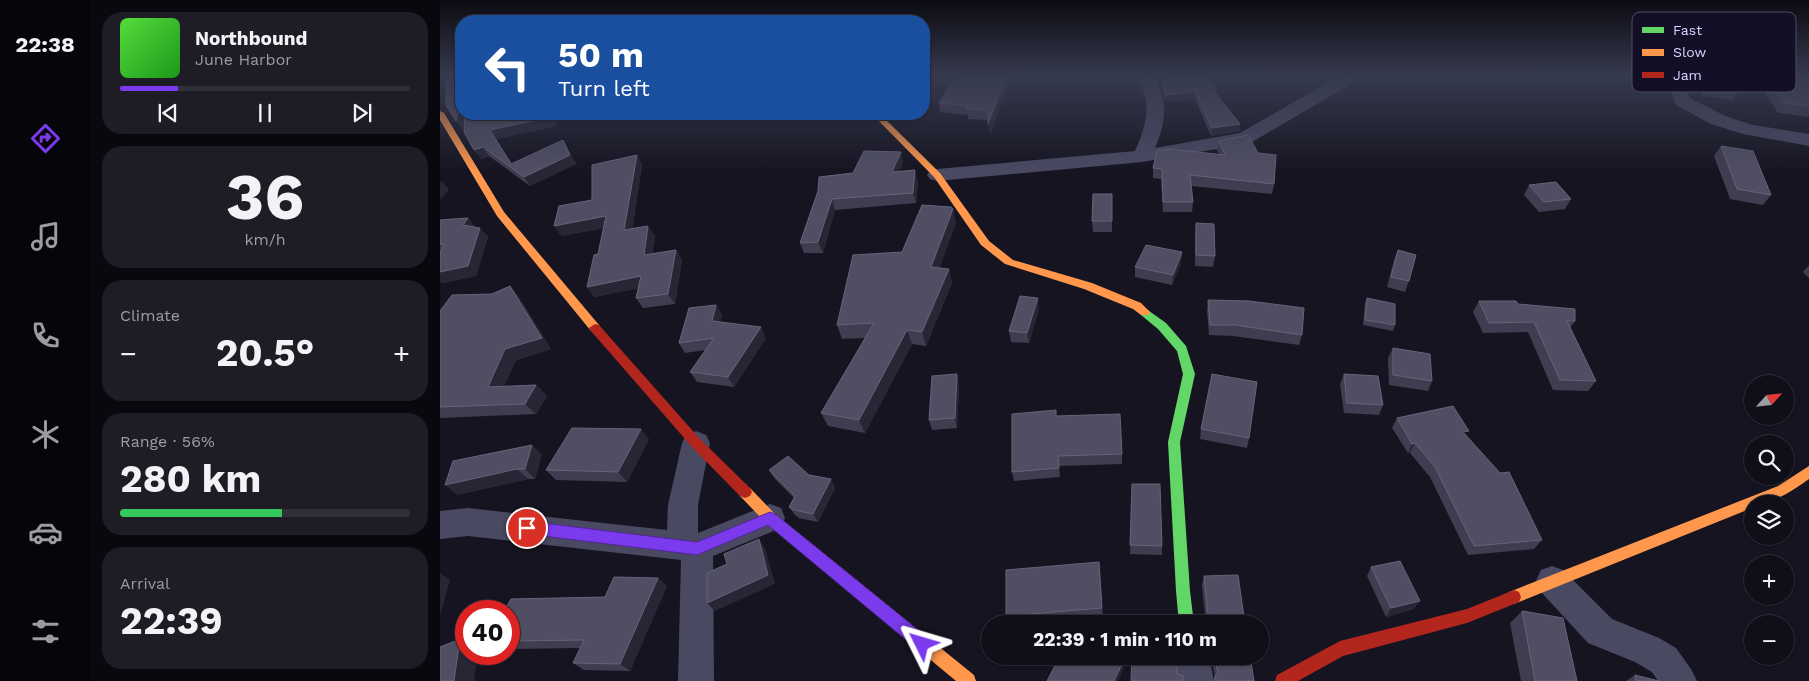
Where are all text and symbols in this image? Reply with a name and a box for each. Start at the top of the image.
legend [1632,12,1796,92]
text: Fast [1673,22,1702,38]
text: Northbound [195,27,307,50]
text: 22:38 [15,32,75,57]
text: 50 m [558,34,644,76]
icon: left [475,35,540,100]
text: Slow [1673,44,1706,60]
text: June Harbor [195,50,292,69]
text: Jam [1673,67,1702,83]
text: Turn left [558,76,650,101]
icon: previous [154,99,182,127]
icon: pause [251,99,279,127]
icon: next [348,99,376,127]
icon: directions [28,121,63,156]
text: 36 [226,159,304,235]
icon: music [28,219,63,254]
text: km/h [244,230,286,249]
text: Climate [120,306,180,325]
icon: phone [28,318,63,353]
text: 20.5° [216,331,314,375]
text: − [120,337,137,370]
text: + [393,337,410,370]
north arrow [1744,375,1794,425]
map controls [1744,375,1794,665]
icon: climate [28,417,63,452]
text: Range · 56% [120,432,215,451]
button: search [1744,435,1794,485]
text: 280 km [120,457,261,501]
button: layers [1744,495,1794,545]
pin [506,507,548,549]
icon: arrive [513,514,541,542]
icon: car [28,515,63,550]
button: + [1744,555,1794,605]
text: Arrival [120,574,170,593]
text: 22:39 [120,599,223,643]
speed limit sign: 40 [455,600,520,665]
icon: filters [28,614,63,649]
button: − [1744,615,1794,665]
position arrow [895,617,947,669]
text: 22:39 · 1 min · 110 m [1033,628,1217,651]

